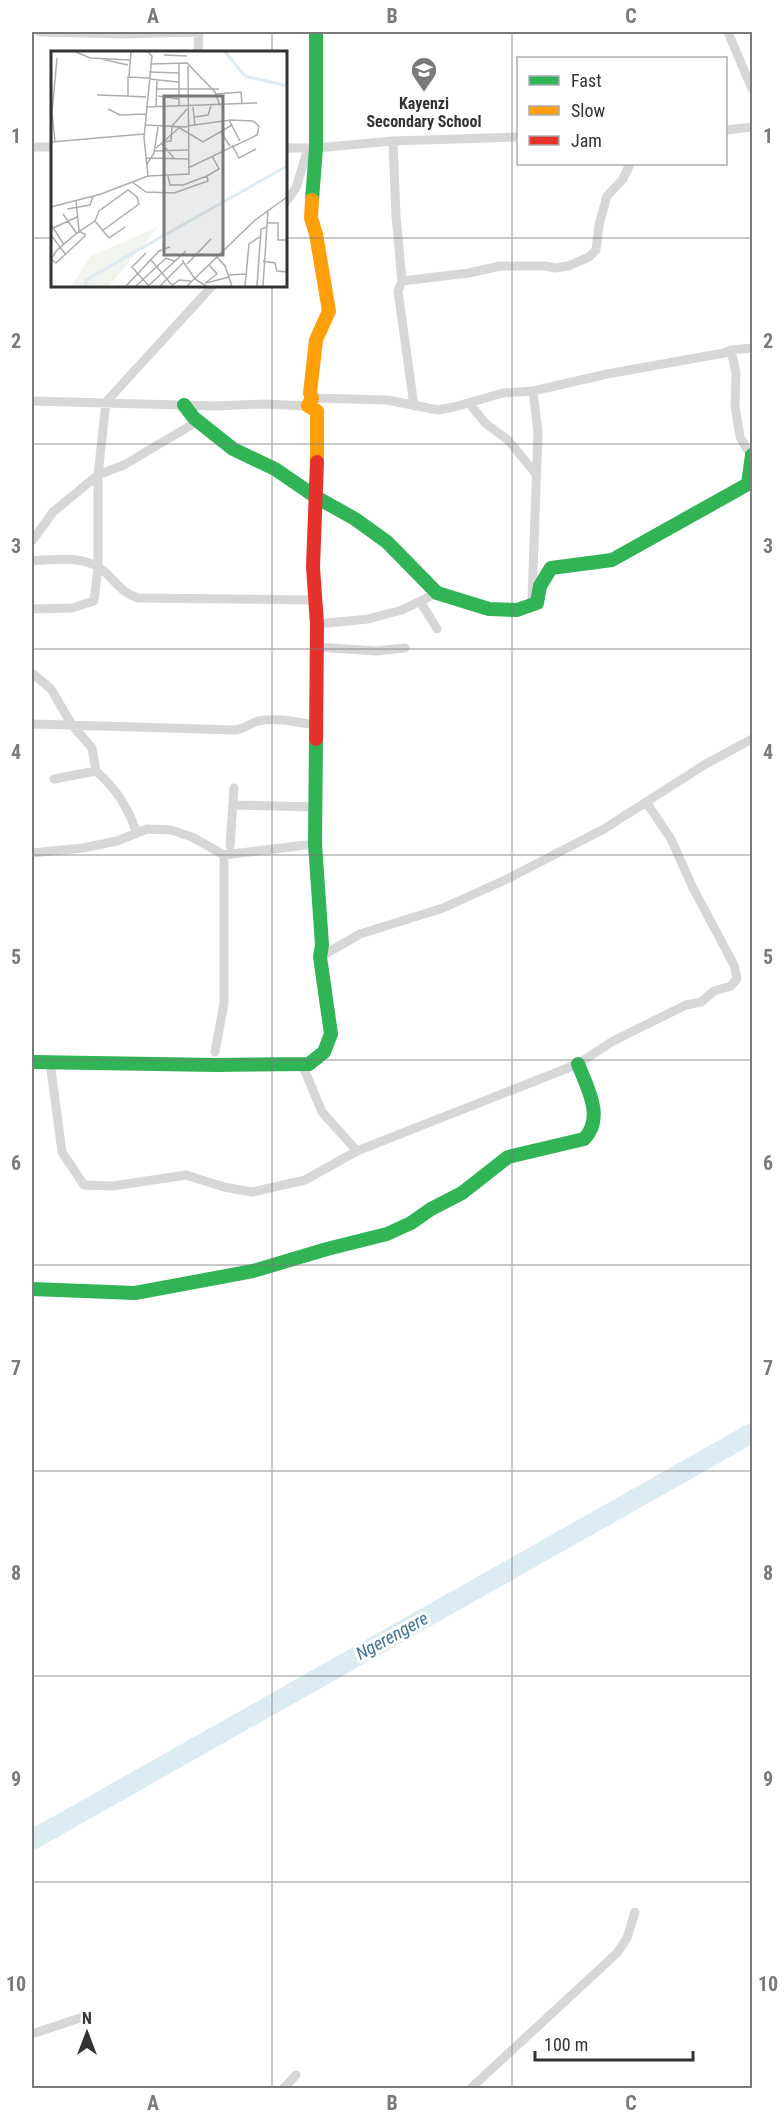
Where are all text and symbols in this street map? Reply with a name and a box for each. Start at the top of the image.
text: A [147,4,159,28]
text: B [386,4,398,28]
text: C [625,4,637,28]
inset map [51,51,286,286]
school or university icon: Kayenzi Secondary School [409,55,439,93]
legend [517,57,727,165]
text: Fast [571,70,602,91]
place label: Kayenzi Secondary School [366,94,482,131]
text: Slow [571,100,606,121]
text: 1 [11,124,21,148]
text: 1 [763,124,773,148]
text: Jam [571,130,602,151]
text: 2 [11,329,21,353]
text: 2 [763,329,773,353]
text: 3 [11,534,21,558]
text: 3 [763,534,773,558]
text: 4 [11,740,21,764]
text: 4 [763,740,773,764]
text: 5 [11,945,21,969]
text: 5 [763,945,773,969]
text: 6 [11,1151,21,1175]
text: 6 [763,1151,773,1175]
text: 7 [11,1356,21,1380]
text: 7 [763,1356,773,1380]
text: 8 [11,1561,21,1585]
text: 8 [763,1561,773,1585]
water label: Ngerengere [352,1607,432,1664]
text: 9 [11,1767,21,1791]
text: 9 [763,1767,773,1791]
text: 10 [6,1972,26,1996]
text: 10 [758,1972,778,1996]
north arrow [57,2003,117,2063]
text: N [82,2009,92,2028]
scale bar [535,2024,692,2062]
text: 100 m [544,2034,588,2055]
text: A [147,2091,159,2115]
text: B [386,2091,398,2115]
text: C [625,2091,637,2115]

